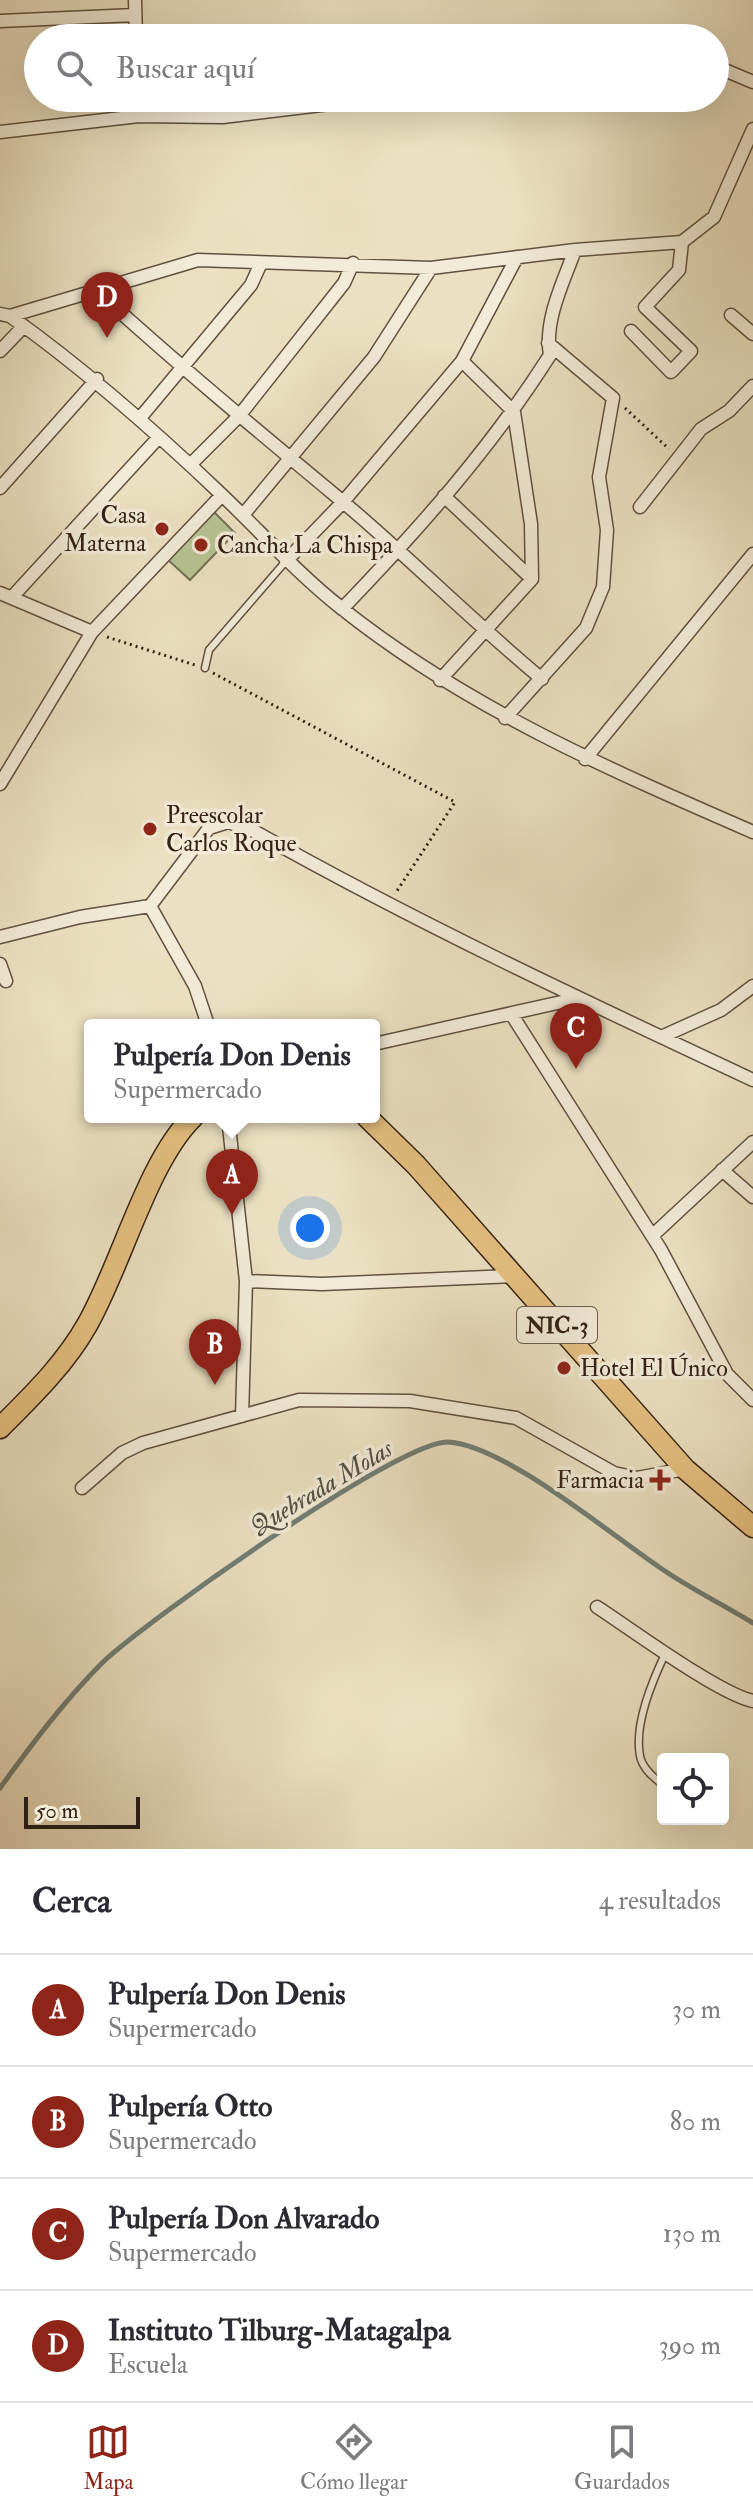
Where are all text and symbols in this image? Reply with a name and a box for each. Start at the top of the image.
search box [24,24,729,112]
icon: search [52,46,96,90]
text: Buscar aquí [116,50,255,87]
pin: D [81,272,133,338]
place label: Casa Materna [64,500,147,559]
marker: Casa Materna [153,520,171,538]
place label: Cancha La Chispa [217,530,394,561]
marker: Cancha La Chispa [192,536,210,554]
place label: Preescolar Carlos Roque [166,800,297,859]
marker: Preescolar Carlos Roque [141,820,159,838]
pin: C [550,1003,602,1069]
popup [84,1019,380,1123]
text: Pulpería Don Denis [113,1037,351,1074]
text: Supermercado [113,1074,262,1106]
pin: A [206,1149,258,1215]
your location [290,1208,330,1248]
road number: NIC-3 [517,1307,597,1343]
pin: B [189,1319,241,1385]
place label: Hotel El Único [580,1352,728,1384]
marker: Hotel El Único [555,1359,573,1377]
water label: Quebrada Molas [245,1432,400,1544]
place label: Farmacia [556,1465,645,1496]
marker: Farmacia [651,1471,669,1489]
map controls [657,1753,729,1825]
button: locate [657,1753,729,1825]
scale bar [24,1793,140,1829]
text: 50 m [36,1797,78,1825]
text: Cerca [32,1880,111,1923]
text: 4 resultados [599,1885,721,1917]
text: Pulpería Don Denis [108,1976,346,2013]
text: A [50,1994,66,2026]
text: 30 m [672,1994,721,2026]
text: Supermercado [108,2013,257,2045]
text: Pulpería Otto [108,2088,273,2125]
text: B [49,2106,67,2138]
text: 80 m [670,2106,721,2138]
text: Supermercado [108,2125,257,2157]
text: Pulpería Don Alvarado [108,2200,379,2237]
text: C [48,2218,68,2250]
text: 130 m [663,2218,721,2250]
text: Supermercado [108,2237,257,2269]
text: Instituto Tilburg-Matagalpa [108,2312,451,2349]
text: D [47,2330,69,2362]
text: 390 m [659,2330,721,2362]
text: Escuela [108,2349,188,2381]
tab: Mapa [83,2420,134,2496]
tab: Cómo llegar [300,2420,407,2496]
tab: Guardados [574,2420,670,2496]

